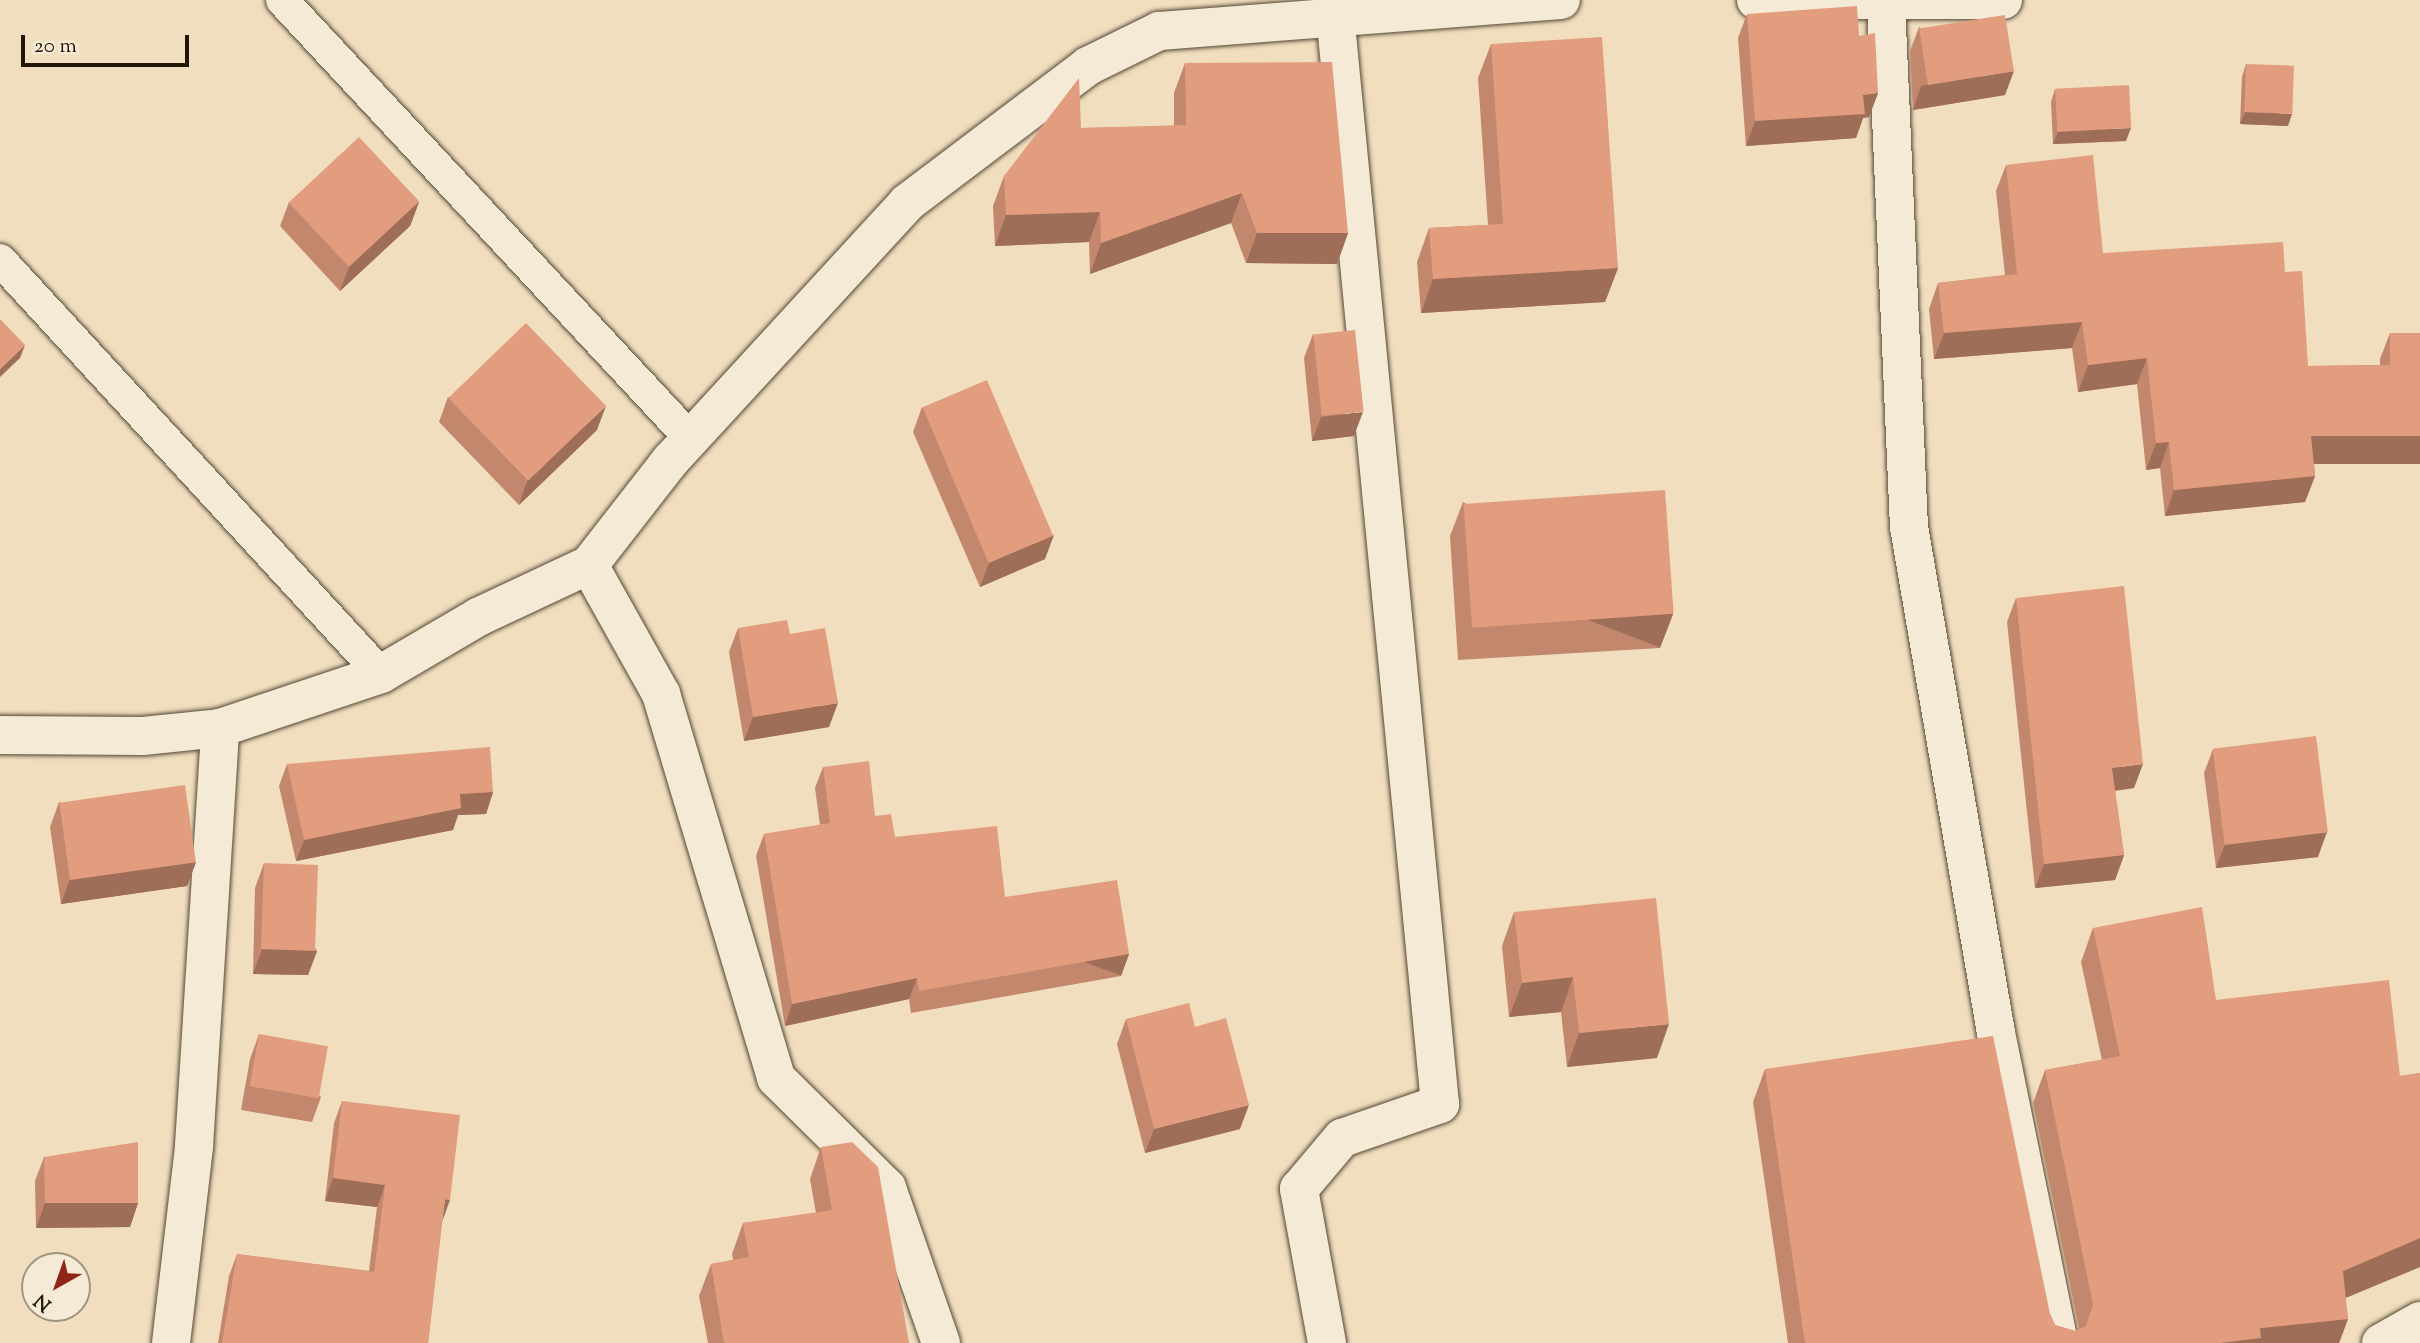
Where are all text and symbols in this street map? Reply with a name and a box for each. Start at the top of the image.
scale bar [24,21,192,65]
text: 20 m [34,32,77,62]
north arrow [21,1252,91,1322]
text: N [29,1287,58,1317]

